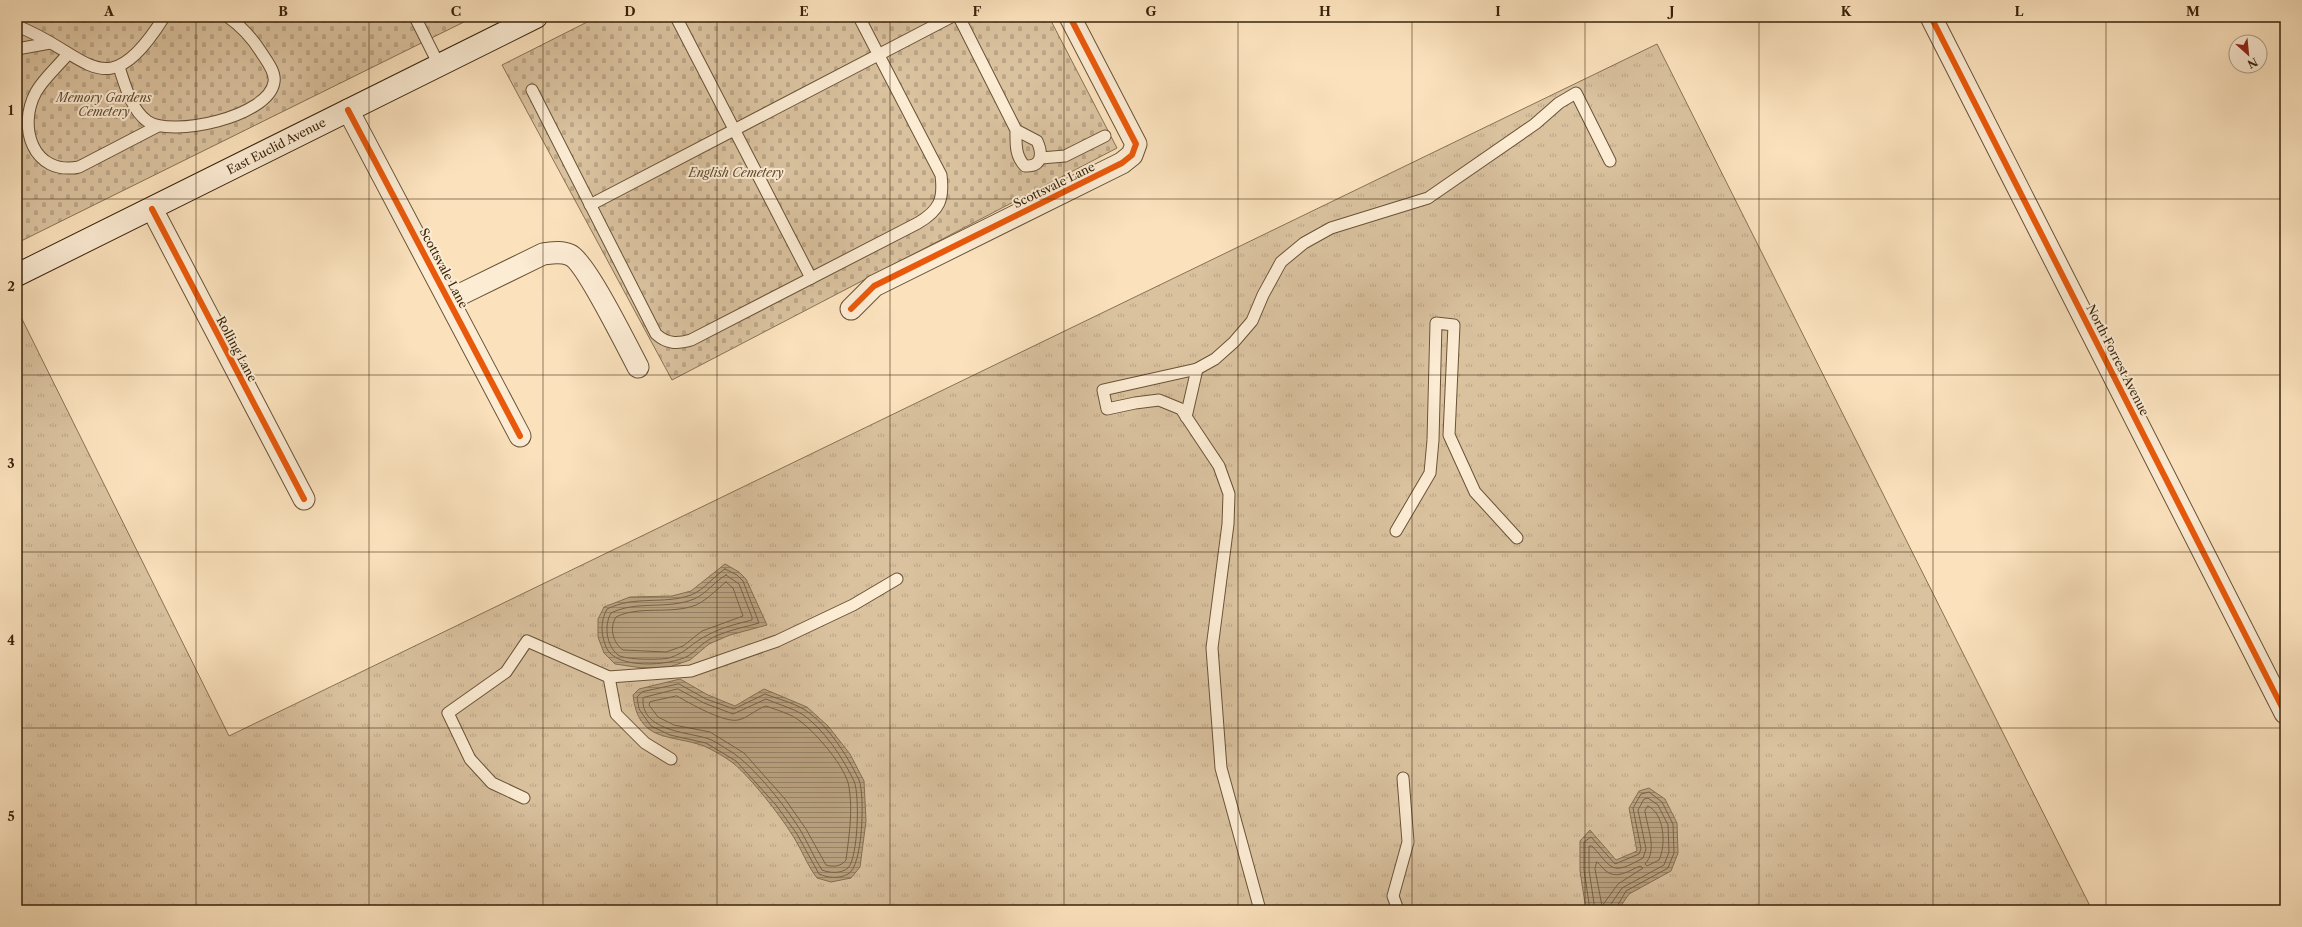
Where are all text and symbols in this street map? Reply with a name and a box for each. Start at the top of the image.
text: A [103,3,115,19]
text: B [278,3,288,19]
text: C [451,3,461,19]
text: D [624,3,636,19]
text: E [799,3,809,19]
text: F [973,3,982,19]
text: G [1145,3,1157,19]
text: H [1319,3,1331,19]
text: I [1495,3,1501,19]
text: J [1667,3,1675,19]
text: K [1841,3,1852,19]
text: L [2015,3,2024,19]
text: M [2186,3,2200,19]
north arrow [2228,34,2268,74]
text: N [2245,55,2260,72]
park label: Memory Gardens Cemetery [54,90,153,119]
text: 1 [8,102,14,118]
street label: East Euclid Avenue [224,114,328,177]
street label: Scottsvale Lane [1011,159,1097,211]
park label: English Cemetery [687,165,784,180]
street label: Scottsvale Lane [417,225,472,311]
text: 2 [7,278,15,294]
street label: North Forrest Avenue [2083,302,2153,418]
street label: Rolling Lane [213,314,261,385]
text: 3 [7,455,15,471]
text: 4 [7,632,15,648]
text: 5 [7,808,15,824]

